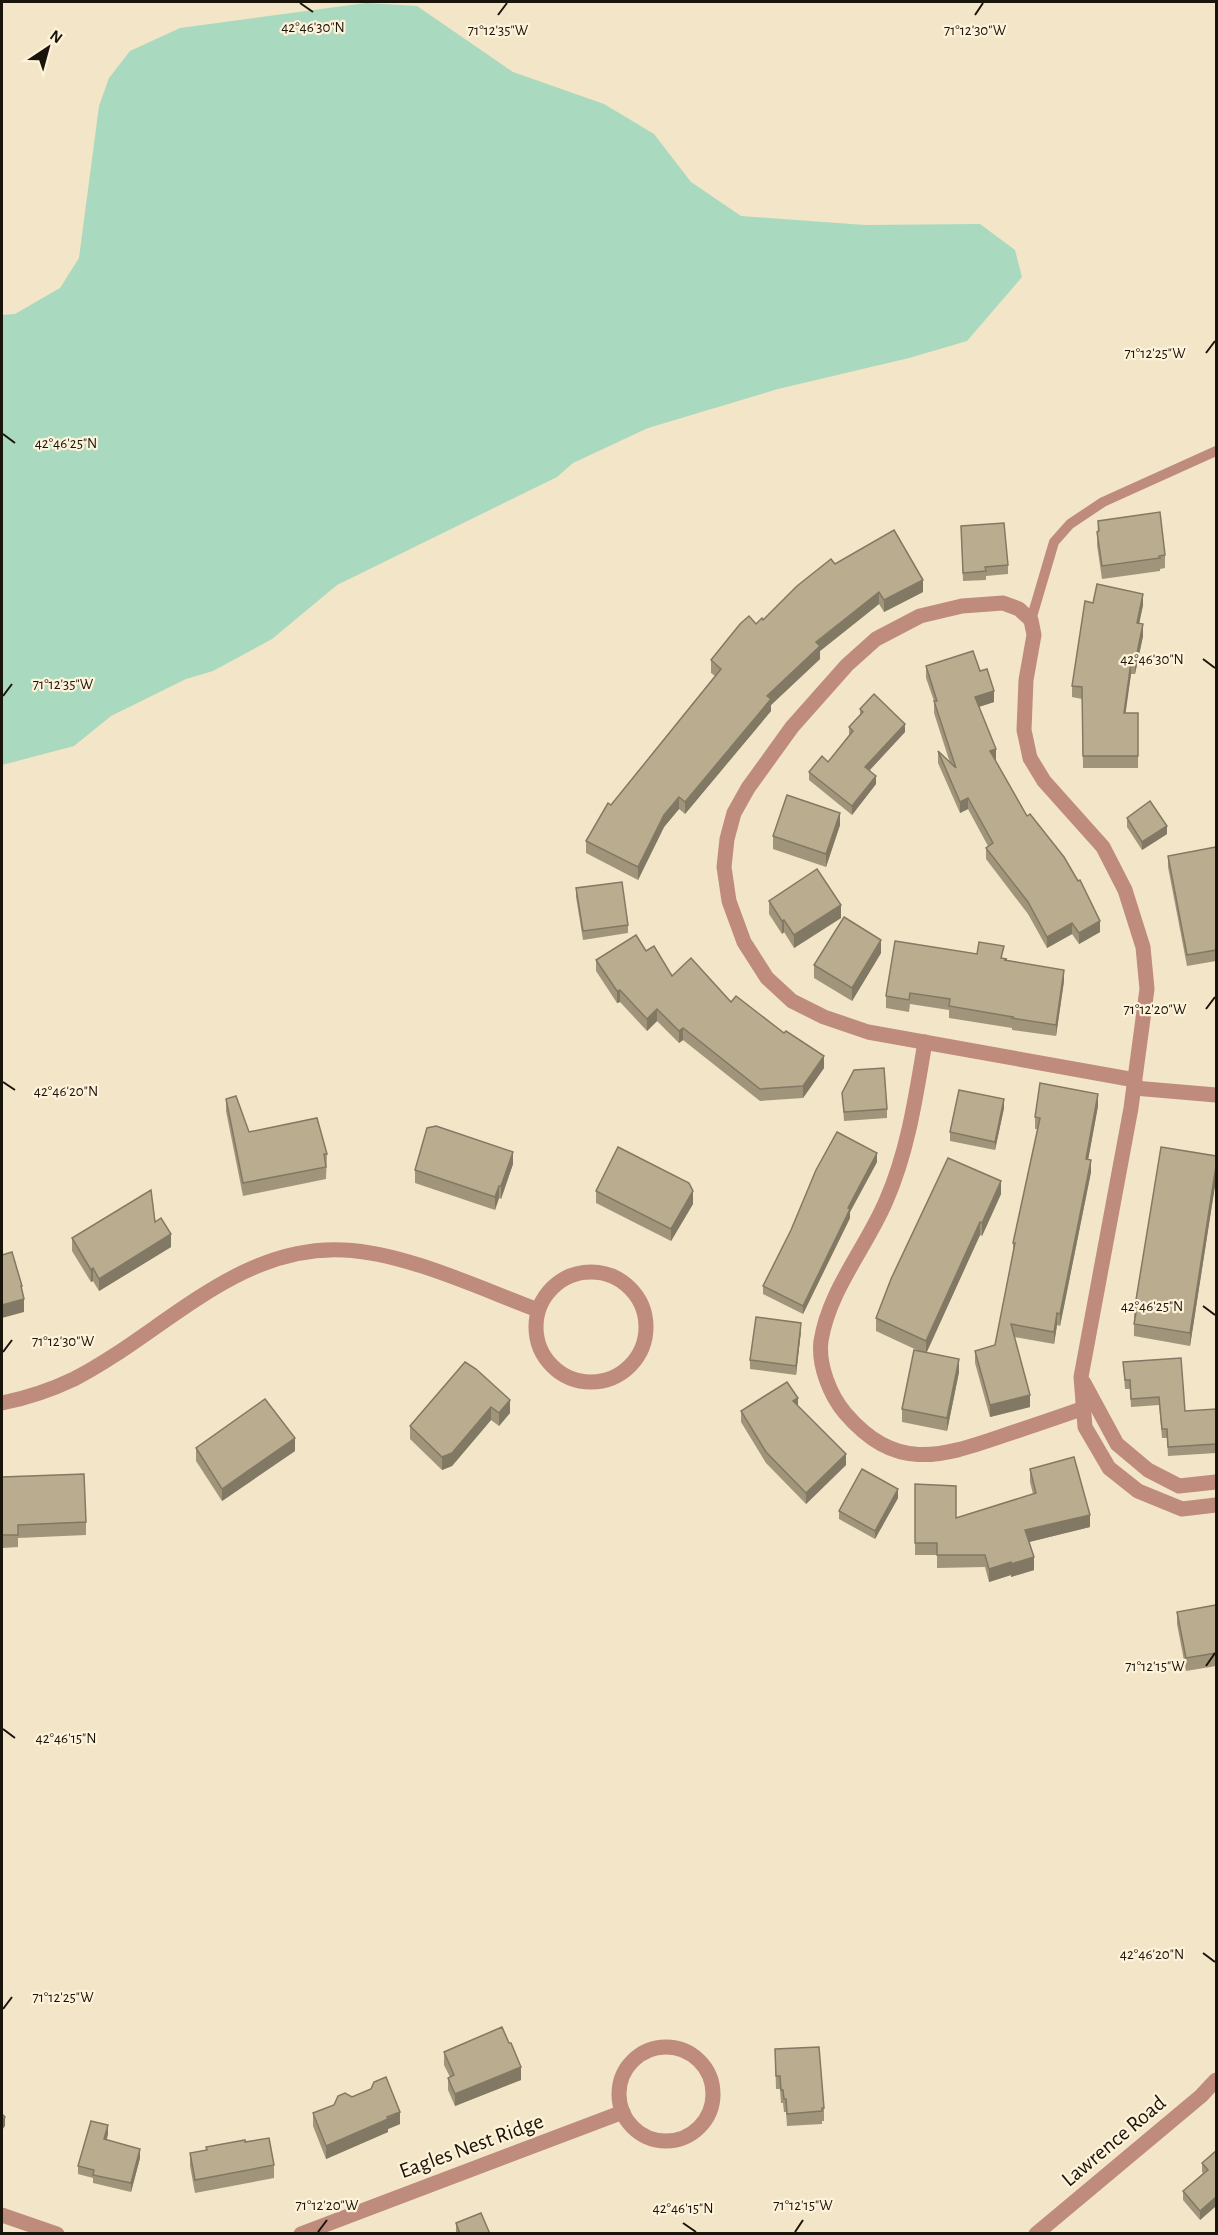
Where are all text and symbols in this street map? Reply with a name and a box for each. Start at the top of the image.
north arrow [18,18,78,78]
text: 42°46'30"N [281,20,345,35]
text: 71°12'35"W [468,23,529,38]
text: 71°12'30"W [944,23,1007,38]
text: N [47,27,65,46]
text: 71°12'25"W [1124,346,1186,361]
text: 42°46'25"N [35,436,97,451]
text: 42°46'30"N [1120,652,1184,667]
text: 71°12'35"W [33,677,94,692]
text: 71°12'20"W [1124,1002,1187,1017]
text: 42°46'20"N [34,1084,98,1099]
text: 42°46'25"N [1121,1299,1183,1314]
text: 71°12'30"W [32,1334,95,1349]
text: 71°12'15"W [1125,1659,1185,1674]
text: 42°46'15"N [35,1731,97,1746]
text: 42°46'20"N [1120,1947,1184,1962]
text: 71°12'25"W [32,1990,94,2005]
street label: Lawrence Road [1057,2091,1170,2190]
street label: Eagles Nest Ridge [396,2110,546,2182]
text: 71°12'20"W [296,2198,359,2213]
text: 71°12'15"W [773,2198,833,2213]
text: 42°46'15"N [652,2201,714,2216]

